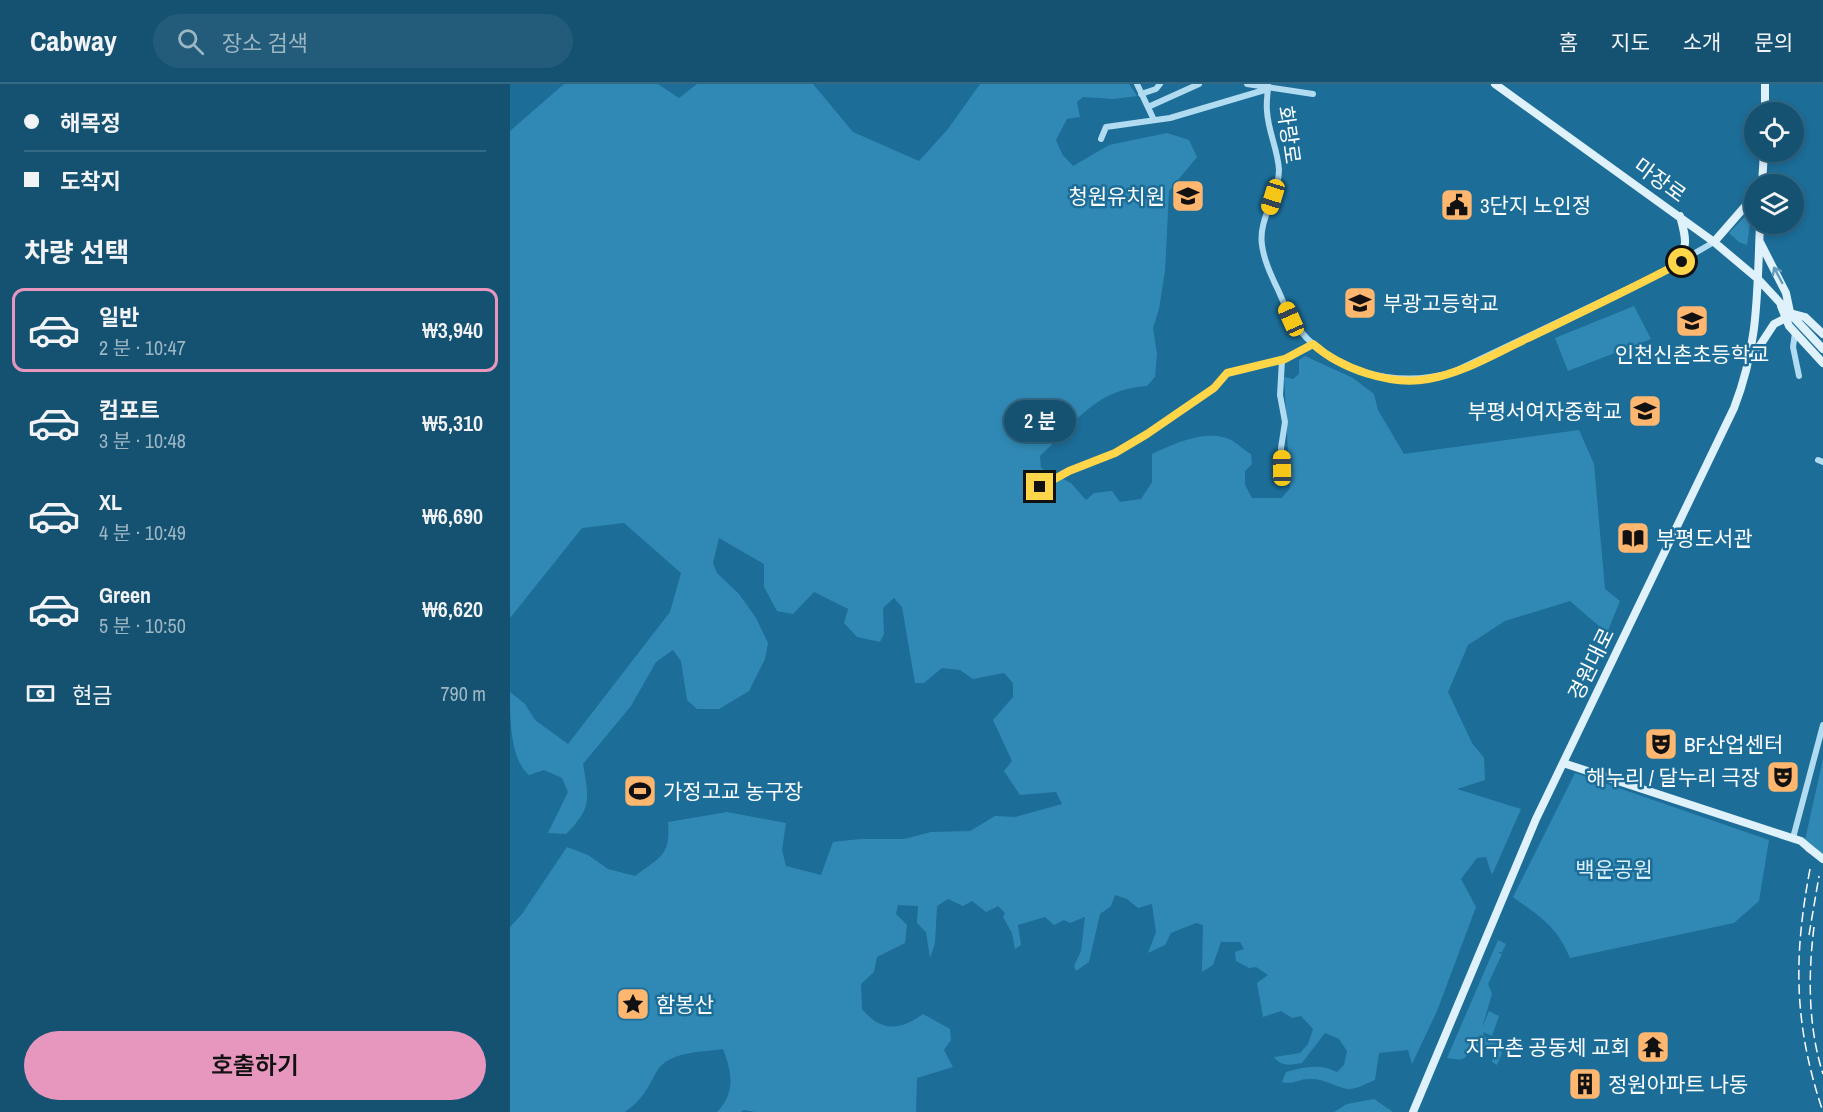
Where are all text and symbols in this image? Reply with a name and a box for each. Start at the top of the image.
search box [153,14,573,68]
text: Cabway [30,22,117,60]
icon: search [174,25,207,58]
text: 장소 검색 [222,28,308,58]
text: 홈 [1559,28,1578,57]
text: 지도 [1611,28,1650,57]
text: 소개 [1683,28,1721,57]
text: 문의 [1754,28,1793,57]
map controls [1744,102,1804,234]
button: locate [1744,102,1804,162]
street label: 화랑로 [1271,104,1307,166]
text: 해목정 [60,108,121,138]
street label: 마장로 [1628,151,1692,209]
text: 도착지 [60,166,121,196]
button: layers [1744,174,1804,234]
car [1259,177,1287,217]
school or university icon: 청원유치원 [1170,178,1206,214]
place label: 청원유치원 [1068,182,1165,211]
public building icon: 3단지 노인정 [1439,187,1475,223]
place label: 3단지 노인정 [1480,191,1591,220]
text: 차량 선택 [24,234,130,270]
route start [1668,248,1695,275]
one-way arrow [1771,267,1783,285]
school or university icon: 부광고등학교 [1342,285,1378,321]
place label: 부광고등학교 [1383,289,1499,318]
car [1275,299,1307,339]
text: 일반 [99,302,139,332]
icon: car [27,303,81,357]
school or university icon: 인천신촌초등학교 [1674,303,1710,339]
text: ₩3,940 [422,315,483,345]
text: 2 분 · 10:47 [99,334,186,361]
place label: 인천신촌초등학교 [1615,340,1769,369]
school or university icon: 부평서여자중학교 [1627,393,1663,429]
text: 컴포트 [99,395,160,425]
icon: car [27,396,81,450]
place label: 부평서여자중학교 [1467,397,1622,426]
callout: 2 분 [1004,400,1076,442]
text: 2 분 [1024,407,1056,434]
text: ₩5,310 [422,408,483,438]
text: 3 분 · 10:48 [99,427,186,454]
car [1273,450,1291,486]
route end [1026,473,1053,500]
text: XL [99,487,122,517]
icon: car [27,489,81,543]
text: ₩6,690 [422,501,483,531]
text: 4 분 · 10:49 [99,519,186,546]
library icon: 부평도서관 [1615,520,1651,556]
place label: 부평도서관 [1656,524,1753,553]
text: Green [99,580,151,610]
icon: car [27,582,81,636]
text: ₩6,620 [422,594,483,624]
text: 5 분 · 10:50 [99,612,186,639]
street label: 경원대로 [1561,623,1621,705]
icon: cash [24,677,57,710]
text: 현금 [72,680,112,710]
text: 790 m [440,680,486,707]
theatre icon: BF산업센터 [1643,726,1679,762]
place label: BF산업센터 [1684,730,1783,759]
theatre icon: 해누리 / 달누리 극장 [1765,759,1801,795]
place label: 해누리 / 달누리 극장 [1586,763,1760,792]
sports icon: 가정고교 농구장 [622,773,658,809]
place label: 가정고교 농구장 [663,777,803,806]
park label: 백운공원 [1575,855,1653,884]
place icon: 함봉산 [615,986,651,1022]
place label: 함봉산 [656,990,714,1019]
temple icon: 지구촌 공동체 교회 [1635,1029,1671,1065]
button: 호출하기 [24,1031,486,1100]
place label: 지구촌 공동체 교회 [1466,1033,1630,1062]
building icon: 정원아파트 나동 [1567,1066,1603,1102]
place label: 정원아파트 나동 [1608,1070,1748,1099]

